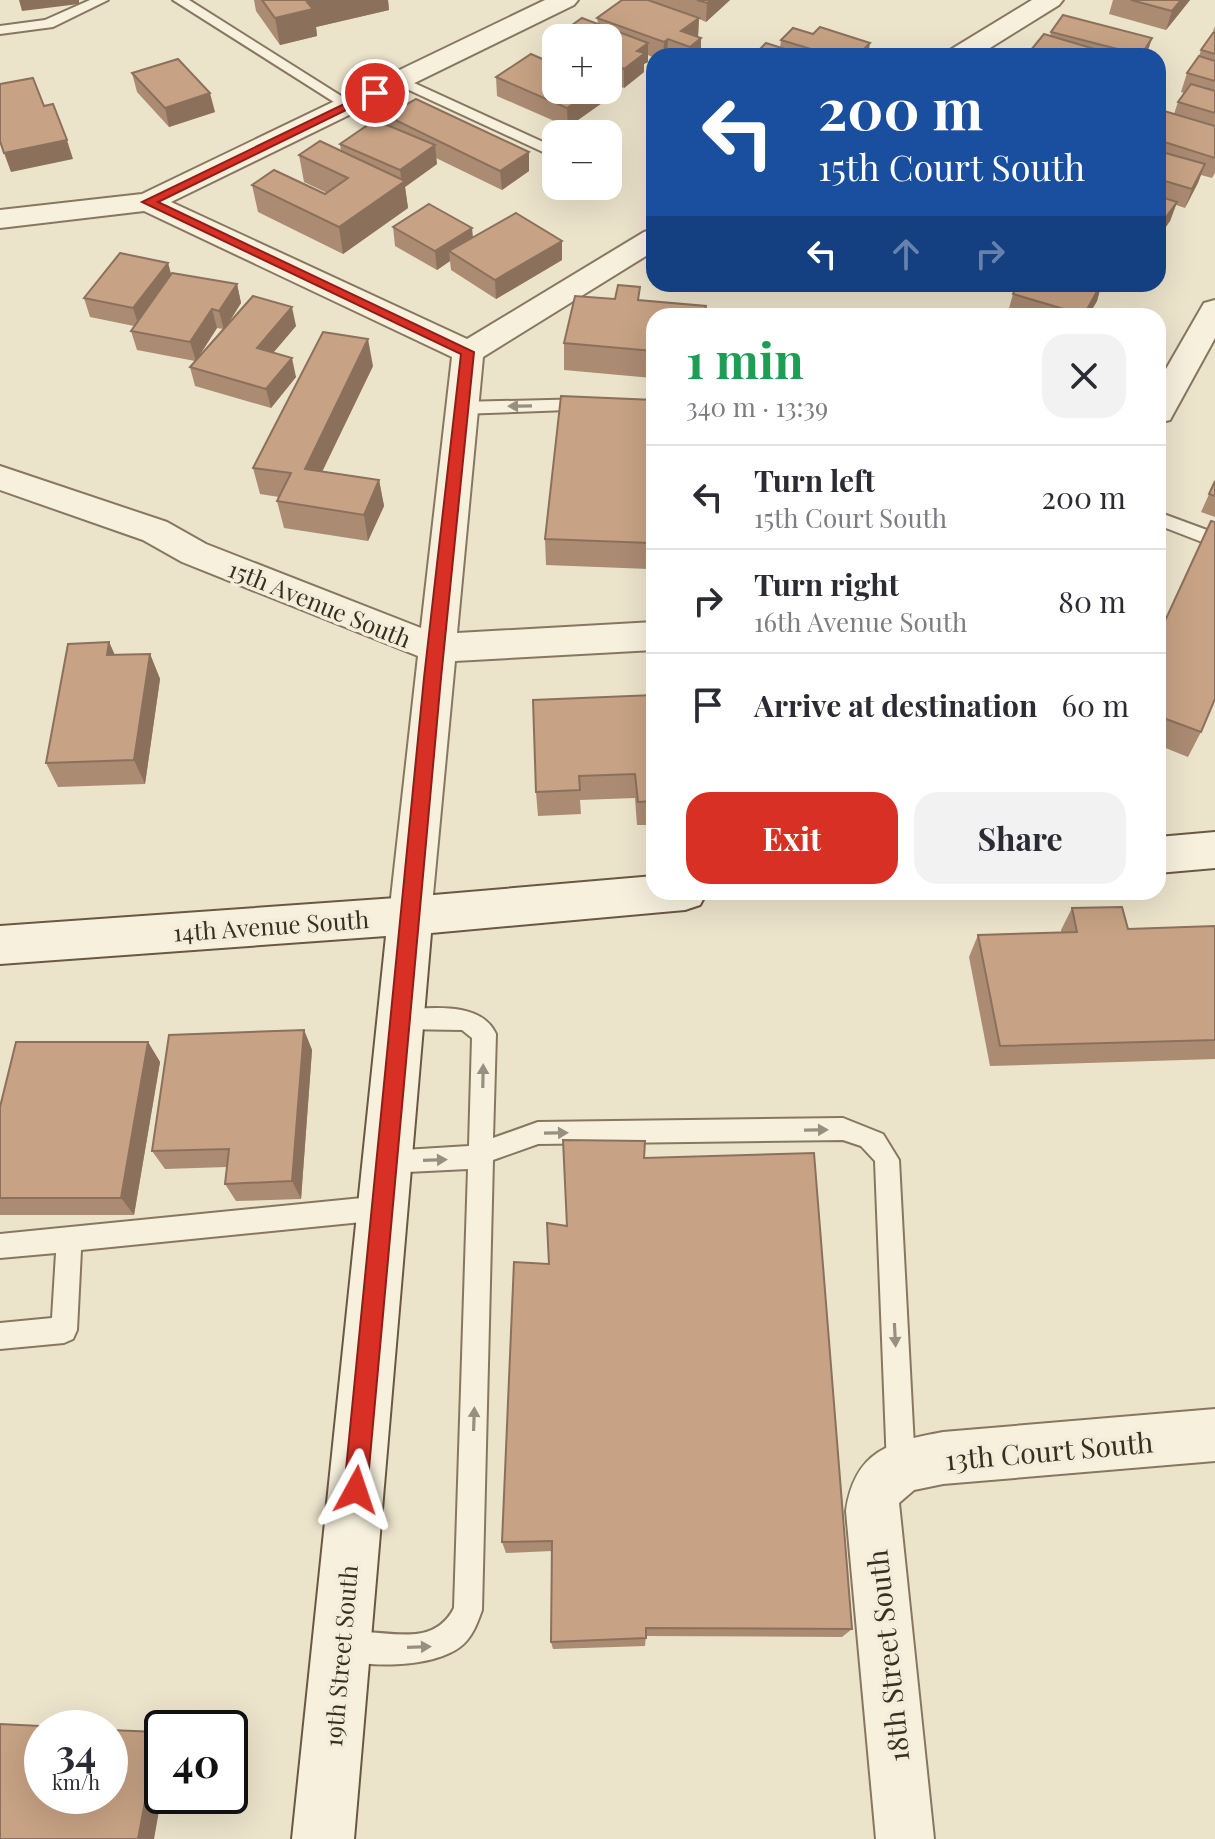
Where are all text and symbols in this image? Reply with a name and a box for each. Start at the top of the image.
map controls [542,24,622,200]
button: + [542,24,622,104]
pin [341,59,409,127]
text: 200 m [818,70,983,145]
icon: arrive [353,71,397,115]
icon: left [686,80,790,184]
button: − [542,120,622,200]
text: 15th Court South [818,142,1085,190]
icon: left [800,232,844,276]
icon: ahead [884,232,928,276]
icon: right [968,232,1012,276]
text: 1 min [686,327,804,391]
button: close [1042,334,1126,418]
text: 340 m · 13:39 [686,389,828,424]
one-way arrow [507,400,532,413]
text: Turn left [754,460,875,500]
icon: left [686,475,730,519]
text: 200 m [1042,477,1126,517]
text: 15th Court South [754,500,947,535]
street label: 15th Avenue South [224,552,416,654]
text: Turn right [754,564,899,604]
icon: right [686,579,730,623]
text: 80 m [1058,581,1126,621]
text: 16th Avenue South [754,604,967,639]
icon: arrive [686,683,730,727]
text: Arrive at destination [754,685,1037,725]
text: 60 m [1061,685,1129,725]
button: Exit [686,792,898,884]
button: Share [914,792,1126,884]
street label: 14th Avenue South [172,902,370,948]
one-way arrow [477,1063,489,1088]
one-way arrow [804,1123,829,1136]
one-way arrow [544,1127,569,1139]
one-way arrow [423,1153,448,1166]
one-way arrow [889,1323,902,1348]
one-way arrow [467,1406,480,1431]
street label: 13th Court South [943,1422,1155,1478]
position arrow [314,1448,398,1532]
street label: 18th Street South [857,1548,917,1764]
street label: 19th Street South [316,1564,364,1748]
one-way arrow [407,1641,432,1654]
speed limit sign: 40 [144,1710,248,1814]
text: 34 [56,1725,96,1778]
text: km/h [52,1768,100,1795]

